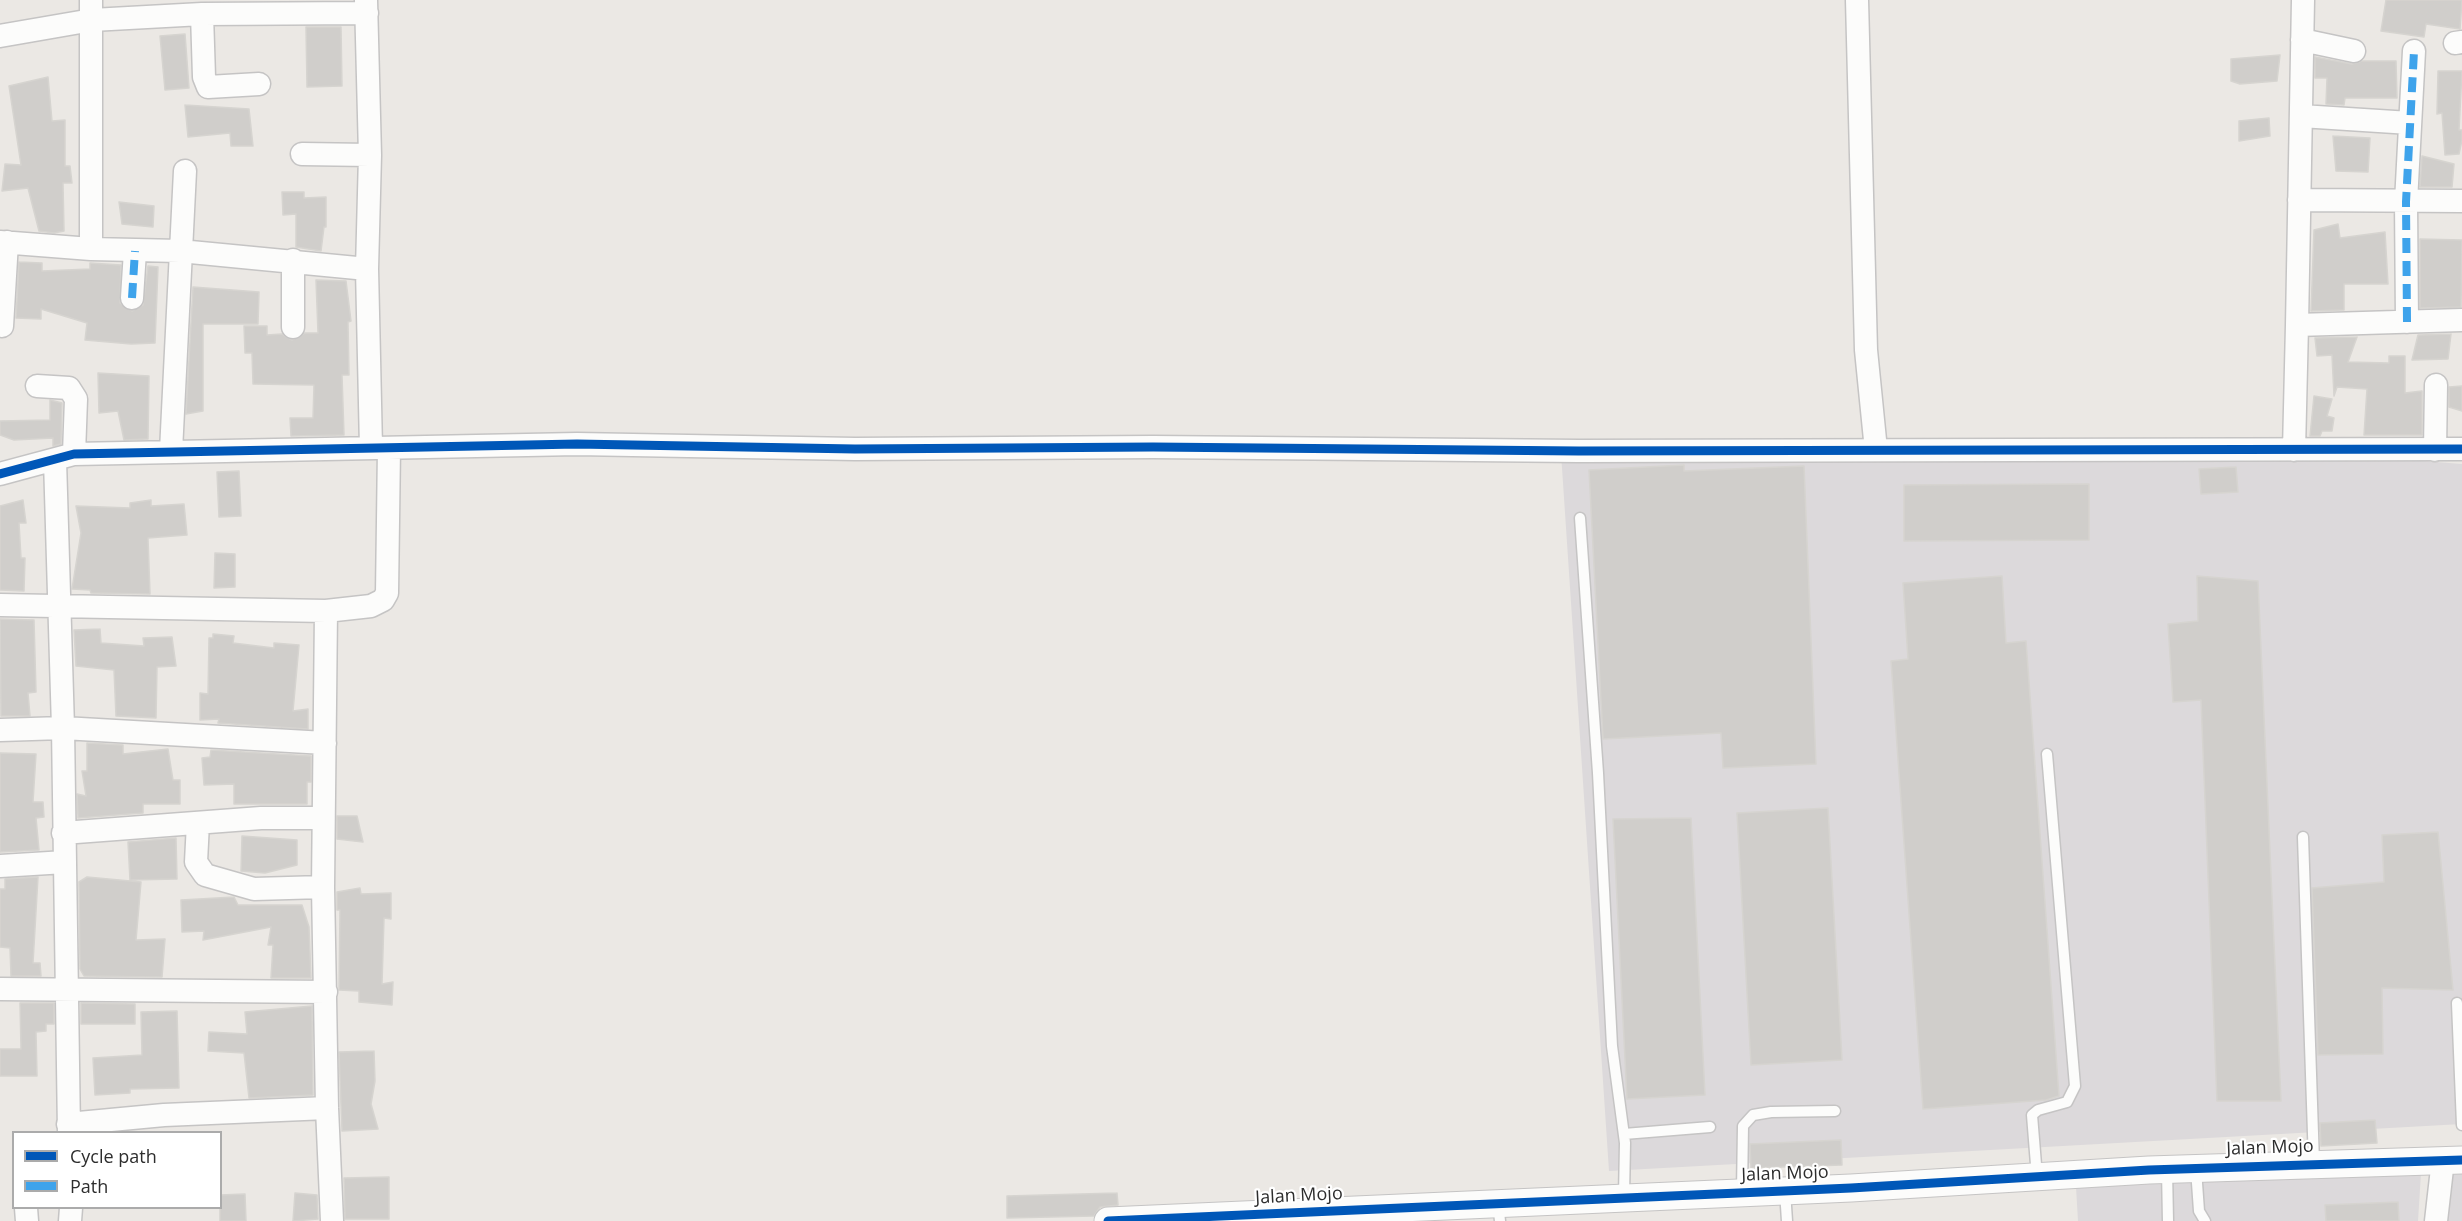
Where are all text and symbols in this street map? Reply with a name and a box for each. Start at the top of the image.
legend [12,1131,222,1209]
street label: Jalan Mojo [2226,1136,2314,1160]
text: Cycle path [70,1144,157,1168]
street label: Jalan Mojo [1741,1162,1829,1186]
text: Path [70,1174,108,1198]
street label: Jalan Mojo [1255,1183,1343,1209]

